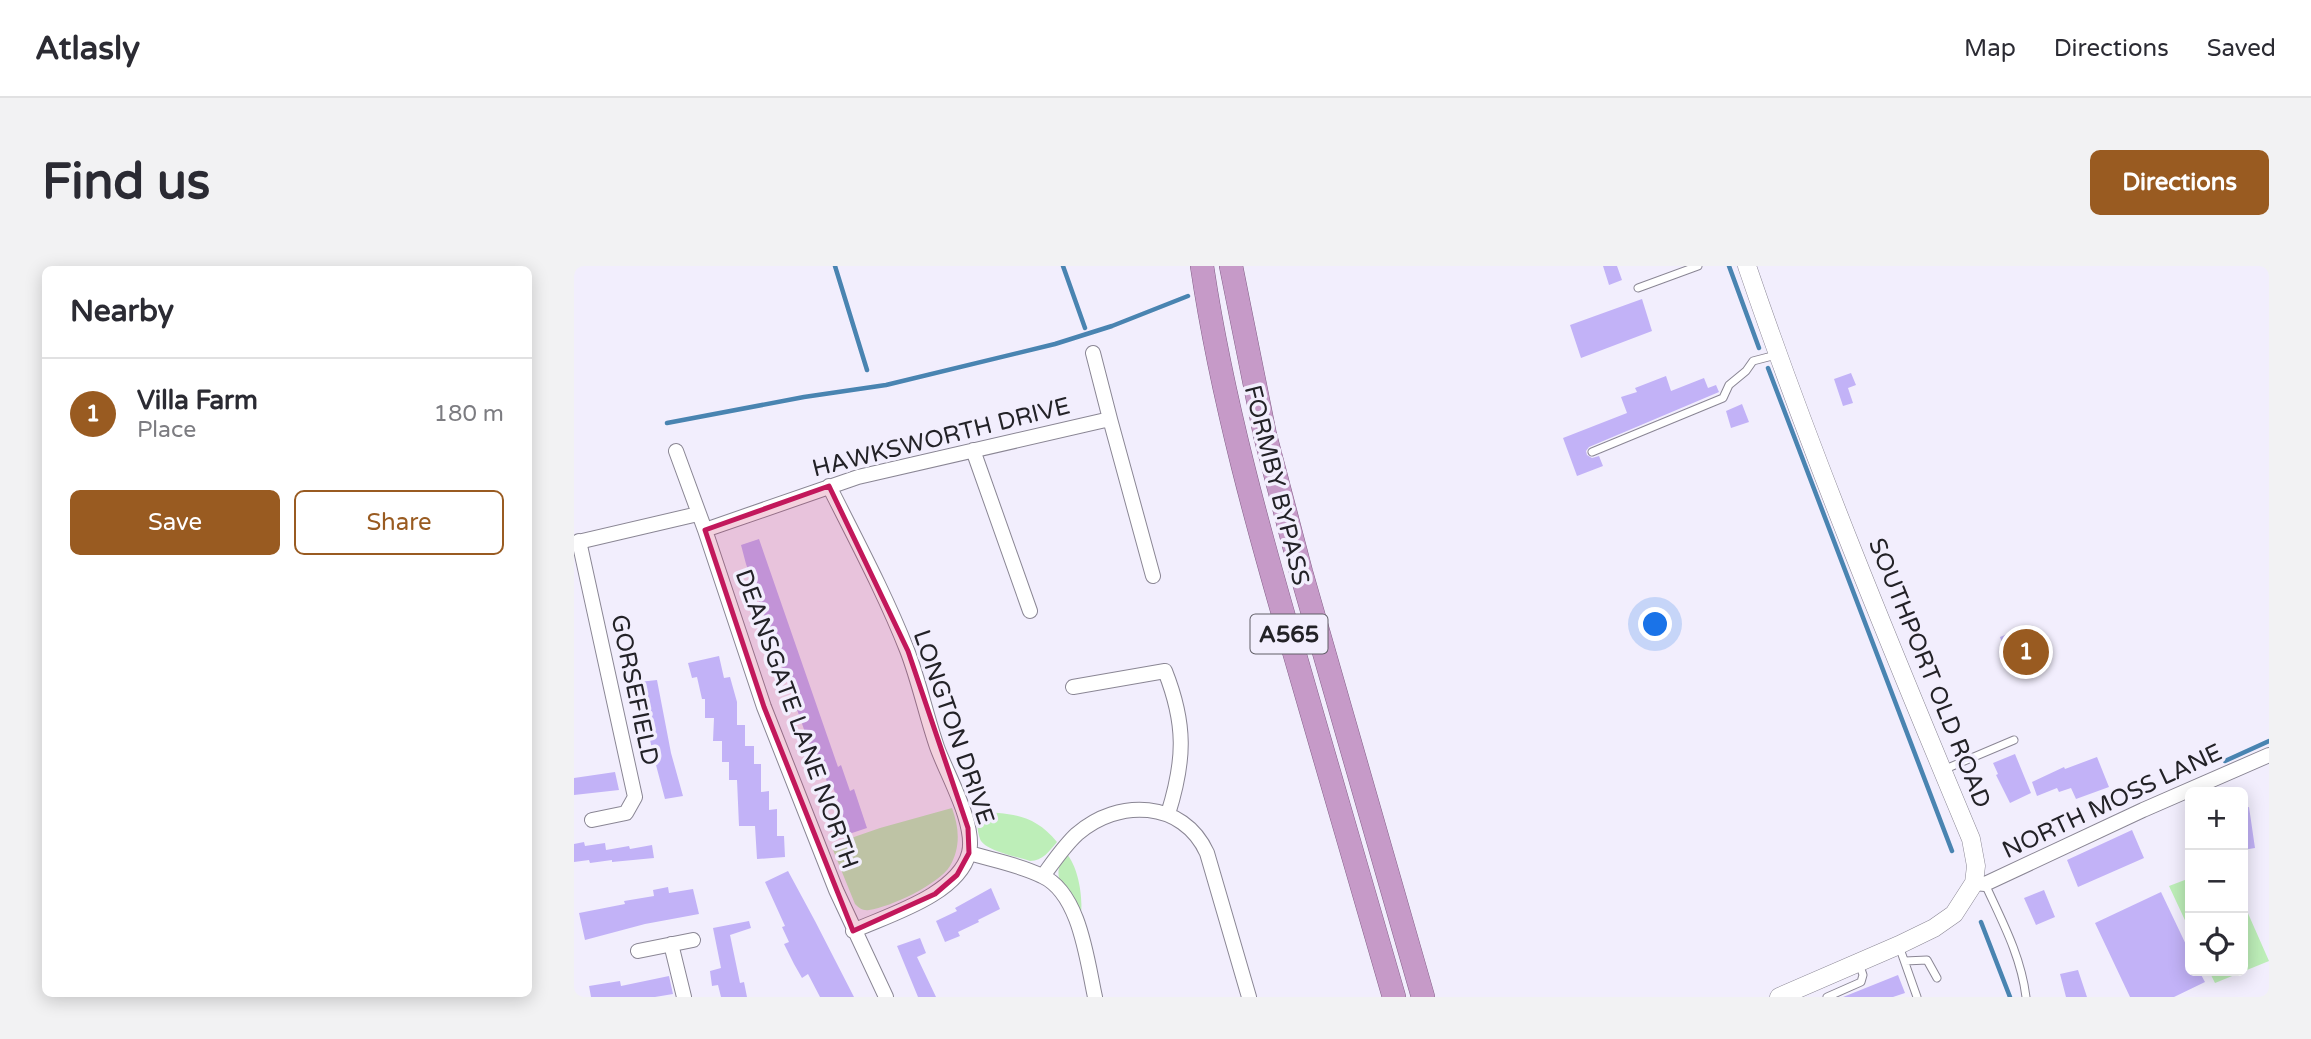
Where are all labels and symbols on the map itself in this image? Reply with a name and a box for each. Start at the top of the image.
street label: FORMBY BYPASS [1238,382,1315,588]
street label: HAWKSWORTH DRIVE [809,391,1073,484]
street label: SOUTHPORT OLD ROAD [1862,534,1997,812]
street label: DEANSGATE LANE NORTH [729,565,864,873]
your location [1638,607,1672,641]
street label: GORSEFIELD [604,612,665,768]
road number: A565 [1250,614,1328,654]
street label: LONGTON DRIVE [907,626,1000,828]
pin: 1 [2003,626,2049,678]
street label: NORTH MOSS LANE [1998,738,2227,865]

